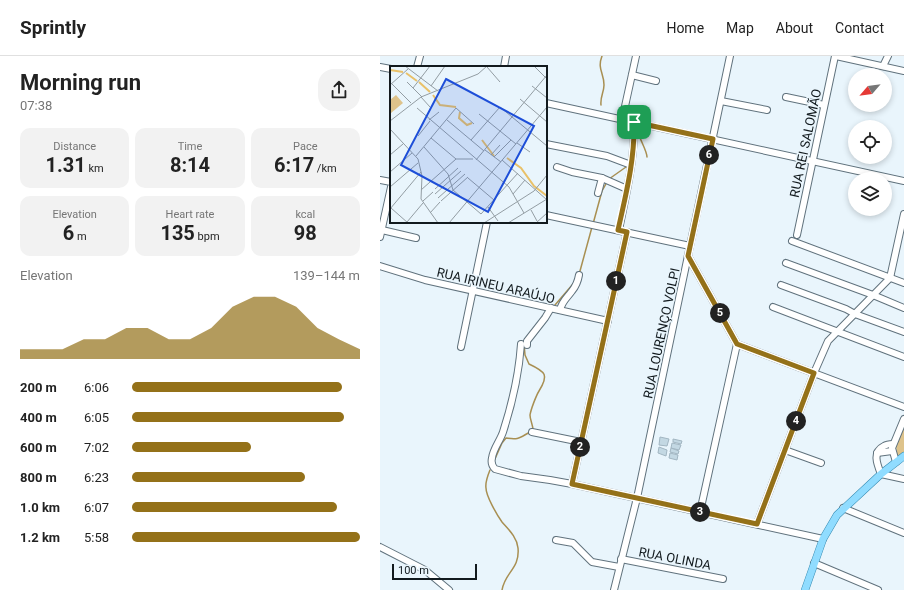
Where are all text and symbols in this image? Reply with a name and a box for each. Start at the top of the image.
text: Sprintly [20,16,86,39]
text: Home [666,20,704,36]
text: Map [726,20,754,36]
text: About [776,20,813,36]
text: Contact [835,20,884,36]
inset map [390,66,547,223]
north arrow [848,68,892,112]
map controls [848,68,892,216]
button: share [318,69,360,111]
text: Morning run [20,70,141,95]
street label: RUA REI SALOMÃO [786,87,824,199]
text: 07:38 [20,98,52,113]
pin [617,105,651,139]
icon: arrive [623,111,645,133]
button: locate [848,120,892,164]
text: Distance [53,140,96,153]
text: Time [178,140,202,153]
text: Pace [293,140,318,153]
pin: 6 [699,145,719,165]
text: 6 [706,148,712,161]
text: 1.31 [46,153,86,177]
text: 8:14 [170,153,210,177]
text: 6:17 [274,153,314,177]
text: km [86,162,104,175]
text: /km [314,162,337,175]
button: layers [848,172,892,216]
text: Elevation [52,208,97,221]
text: Heart rate [166,208,214,221]
text: kcal [295,208,315,221]
text: 6 [63,221,74,245]
text: 135 [160,221,195,245]
text: 98 [294,221,317,245]
text: m [74,230,87,243]
text: bpm [195,230,220,243]
street label: RUA IRINEU ARAÚJO [435,265,556,306]
street label: RUA LOURENÇO VOLPI [640,266,683,400]
text: Elevation [20,268,73,283]
text: 139–144 m [293,268,360,283]
pin: 1 [606,271,626,291]
text: 1 [613,274,619,287]
pin: 5 [710,303,730,323]
text: 5 [717,306,723,319]
text: 200 m [20,380,57,395]
text: 6:06 [84,380,109,395]
text: 400 m [20,410,57,425]
text: 6:05 [84,410,109,425]
pin: 4 [786,411,806,431]
text: 4 [793,414,799,427]
pin: 2 [570,437,590,457]
text: 600 m [20,440,57,455]
text: 7:02 [84,440,109,455]
text: 2 [577,440,583,453]
text: 800 m [20,470,57,485]
text: 6:23 [84,470,109,485]
text: 1.0 km [20,500,60,515]
text: 6:07 [84,500,109,515]
pin: 3 [690,502,710,522]
text: 3 [697,505,703,518]
text: 1.2 km [20,530,60,545]
text: 5:58 [84,530,109,545]
street label: RUA OLINDA [637,544,713,573]
scale bar [392,562,477,581]
text: 100 m [398,564,429,577]

